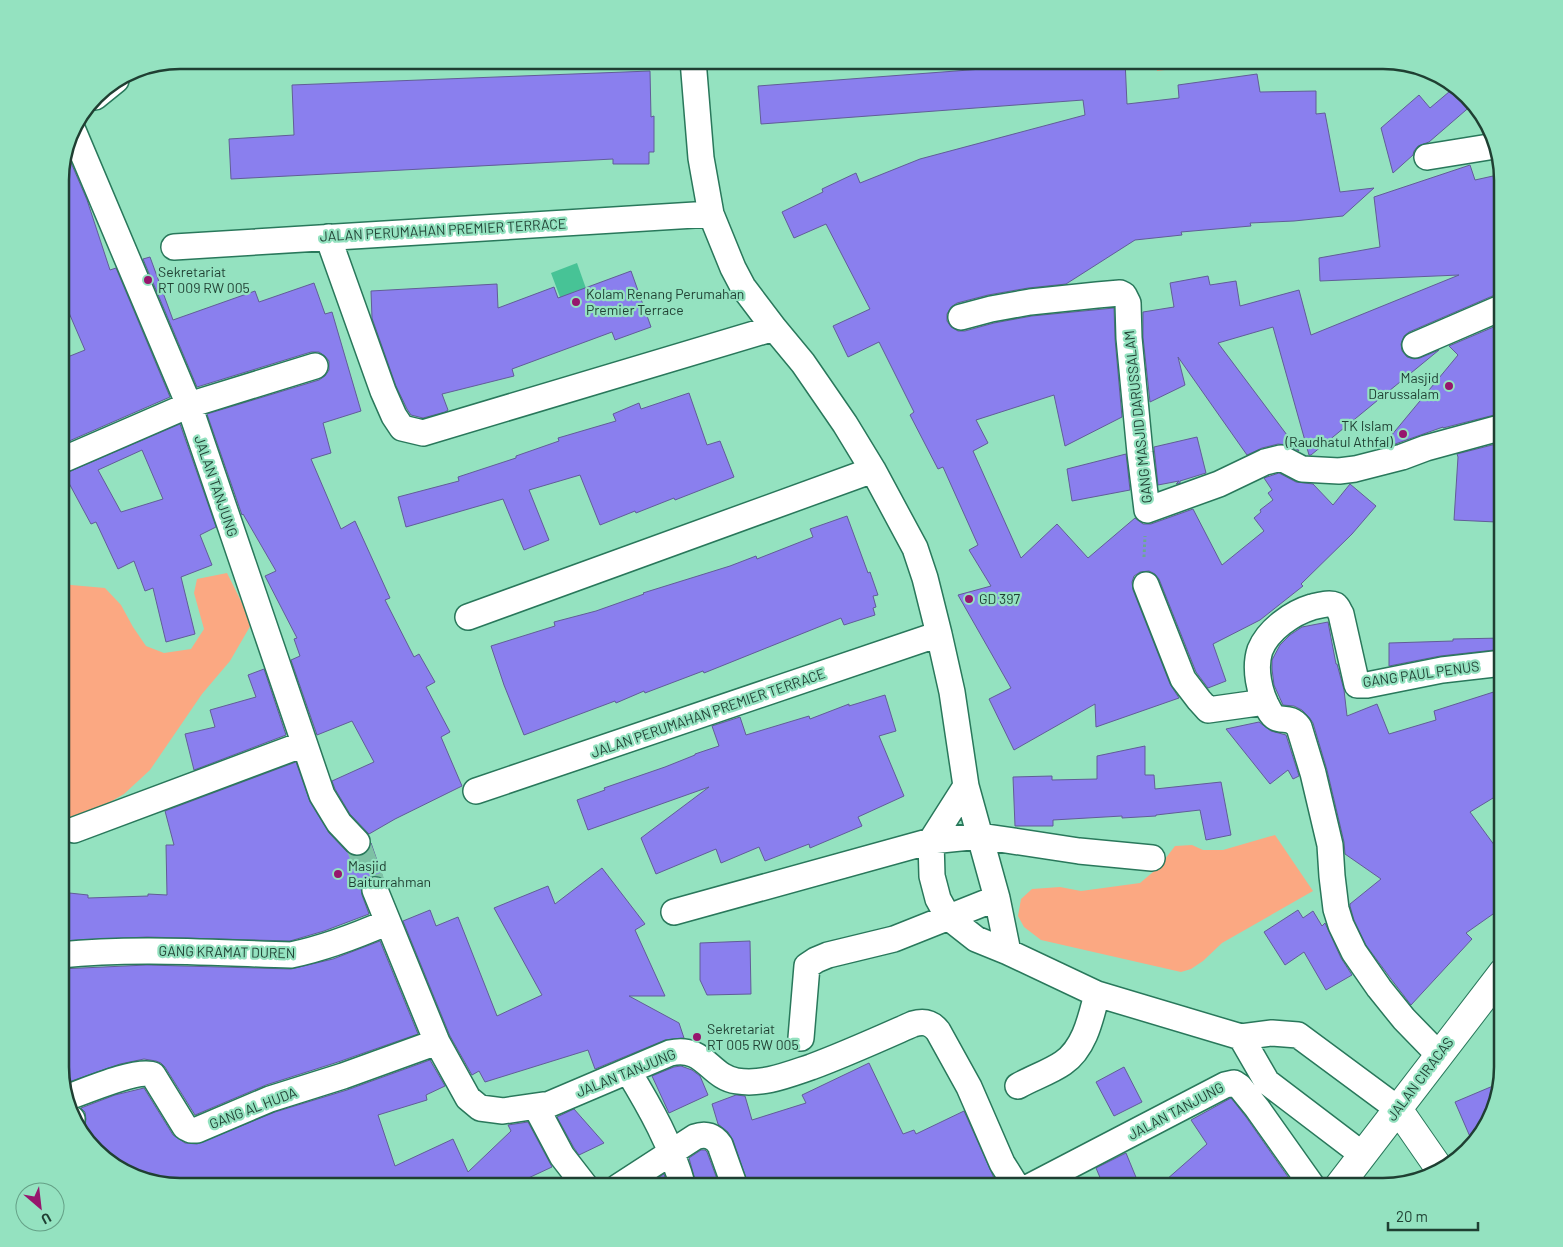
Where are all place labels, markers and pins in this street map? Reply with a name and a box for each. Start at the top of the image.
place label: Sekretariat RT 009 RW 005 [158,263,250,296]
marker: Sekretariat RT 009 RW 005 [142,274,154,286]
place label: Kolam Renang Perumahan Premier Terrace [586,285,744,318]
marker: Kolam Renang Perumahan Premier Terrace [570,296,582,308]
place label: Masjid Darussalam [1368,369,1439,402]
marker: Masjid Darussalam [1443,380,1455,392]
place label: TK Islam (Raudhatul Athfal) [1284,417,1393,450]
marker: TK Islam (Raudhatul Athfal) [1397,428,1409,440]
place label: GD 397 [979,590,1021,607]
marker: GD 397 [963,593,975,605]
place label: Masjid Baiturrahman [348,857,431,890]
marker: Masjid Baiturrahman [332,868,344,880]
place label: Sekretariat RT 005 RW 005 [707,1020,799,1053]
marker: Sekretariat RT 005 RW 005 [691,1031,703,1043]

